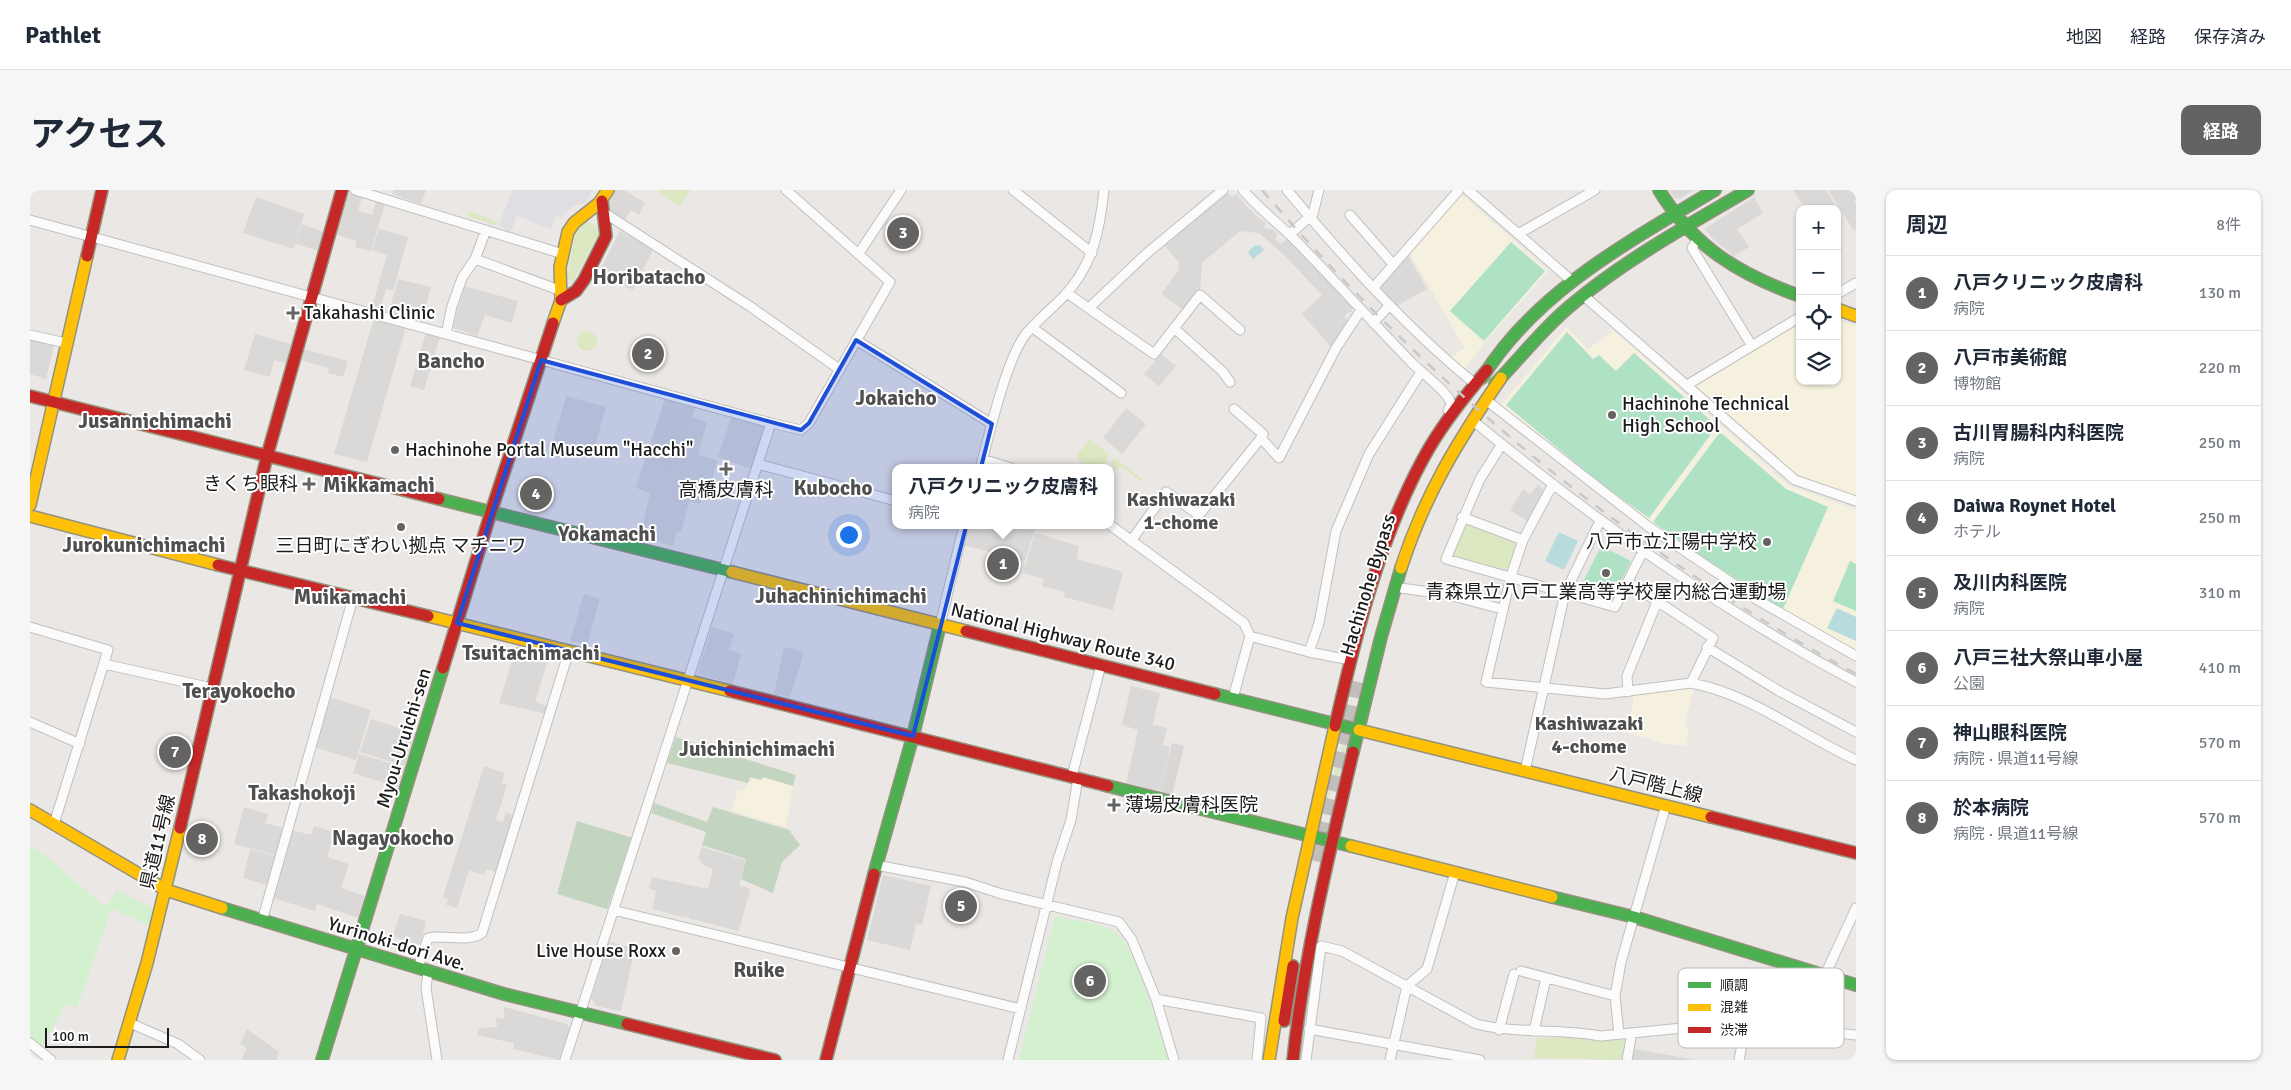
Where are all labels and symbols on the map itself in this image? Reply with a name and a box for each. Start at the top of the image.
pin: 3 [887,214,919,252]
district label: Horibatacho [592,264,706,290]
place label: Takahashi Clinic [304,301,435,325]
marker: Takahashi Clinic [286,306,300,320]
pin: 2 [632,335,664,373]
district label: Bancho [417,348,485,374]
district label: Jokaicho [855,385,937,411]
place label: Hachinohe Technical High School [1622,392,1789,438]
district label: Jusannichimachi [78,408,232,434]
marker: Hachinohe Technical High School [1606,409,1618,421]
place label: Hachinohe Portal Museum "Hacchi" [405,438,693,462]
marker: Hachinohe Portal Museum "Hacchi" [389,444,401,456]
marker: 高橋皮膚科 [719,462,733,476]
place label: きくち眼科 [203,472,298,496]
district label: Mikkamachi [323,472,435,498]
pin: 4 [520,475,552,513]
district label: Kubocho [794,475,872,501]
marker: きくち眼科 [302,477,316,491]
place label: 高橋皮膚科 [678,478,774,502]
district label: Kashiwazaki 1-chome [1126,487,1236,535]
street label: Hachinohe Bypass [1335,511,1401,659]
marker: 三日町にぎわい拠点 マチニワ [395,521,407,533]
district label: Yokamachi [557,521,656,547]
your location [836,522,862,548]
place label: 八戸市立江陽中学校 [1586,530,1757,554]
district label: Jurokunichimachi [62,532,226,558]
place label: 三日町にぎわい拠点 マチニワ [275,534,527,558]
marker: 八戸市立江陽中学校 [1761,536,1773,548]
pin: 1 [987,545,1019,583]
marker: 青森県立八戸工業高等学校屋内総合運動場 [1600,567,1612,579]
place label: 青森県立八戸工業高等学校屋内総合運動場 [1425,580,1787,604]
district label: Juhachinichimachi [755,583,927,609]
district label: Muikamachi [294,584,406,610]
street label: National Highway Route 340 [948,597,1178,677]
district label: Tsuitachimachi [462,640,600,666]
street label: Myou-Uruichi-sen [371,665,437,811]
district label: Terayokocho [182,678,296,704]
district label: Kashiwazaki 4-chome [1534,711,1644,759]
pin: 7 [159,733,191,771]
district label: Juichinichimachi [679,736,835,762]
street label: 八戸階上線 [1607,762,1705,808]
district label: Takashokoji [248,780,356,806]
street label: 県道11号線 [135,792,181,892]
place label: 薄場皮膚科医院 [1125,793,1258,817]
marker: 薄場皮膚科医院 [1107,798,1121,812]
pin: 8 [186,820,218,858]
district label: Nagayokocho [332,825,454,851]
pin: 5 [945,887,977,925]
street label: Yurinoki-dori Ave. [325,911,469,977]
place label: Live House Roxx [536,939,666,963]
marker: Live House Roxx [670,945,682,957]
district label: Ruike [733,957,785,983]
pin: 6 [1074,962,1106,1000]
legend [1678,968,1844,1048]
text: 順調 [1720,977,1748,994]
text: 混雑 [1720,999,1748,1016]
text: 渋滞 [1720,1022,1748,1039]
scale bar [45,1025,169,1048]

